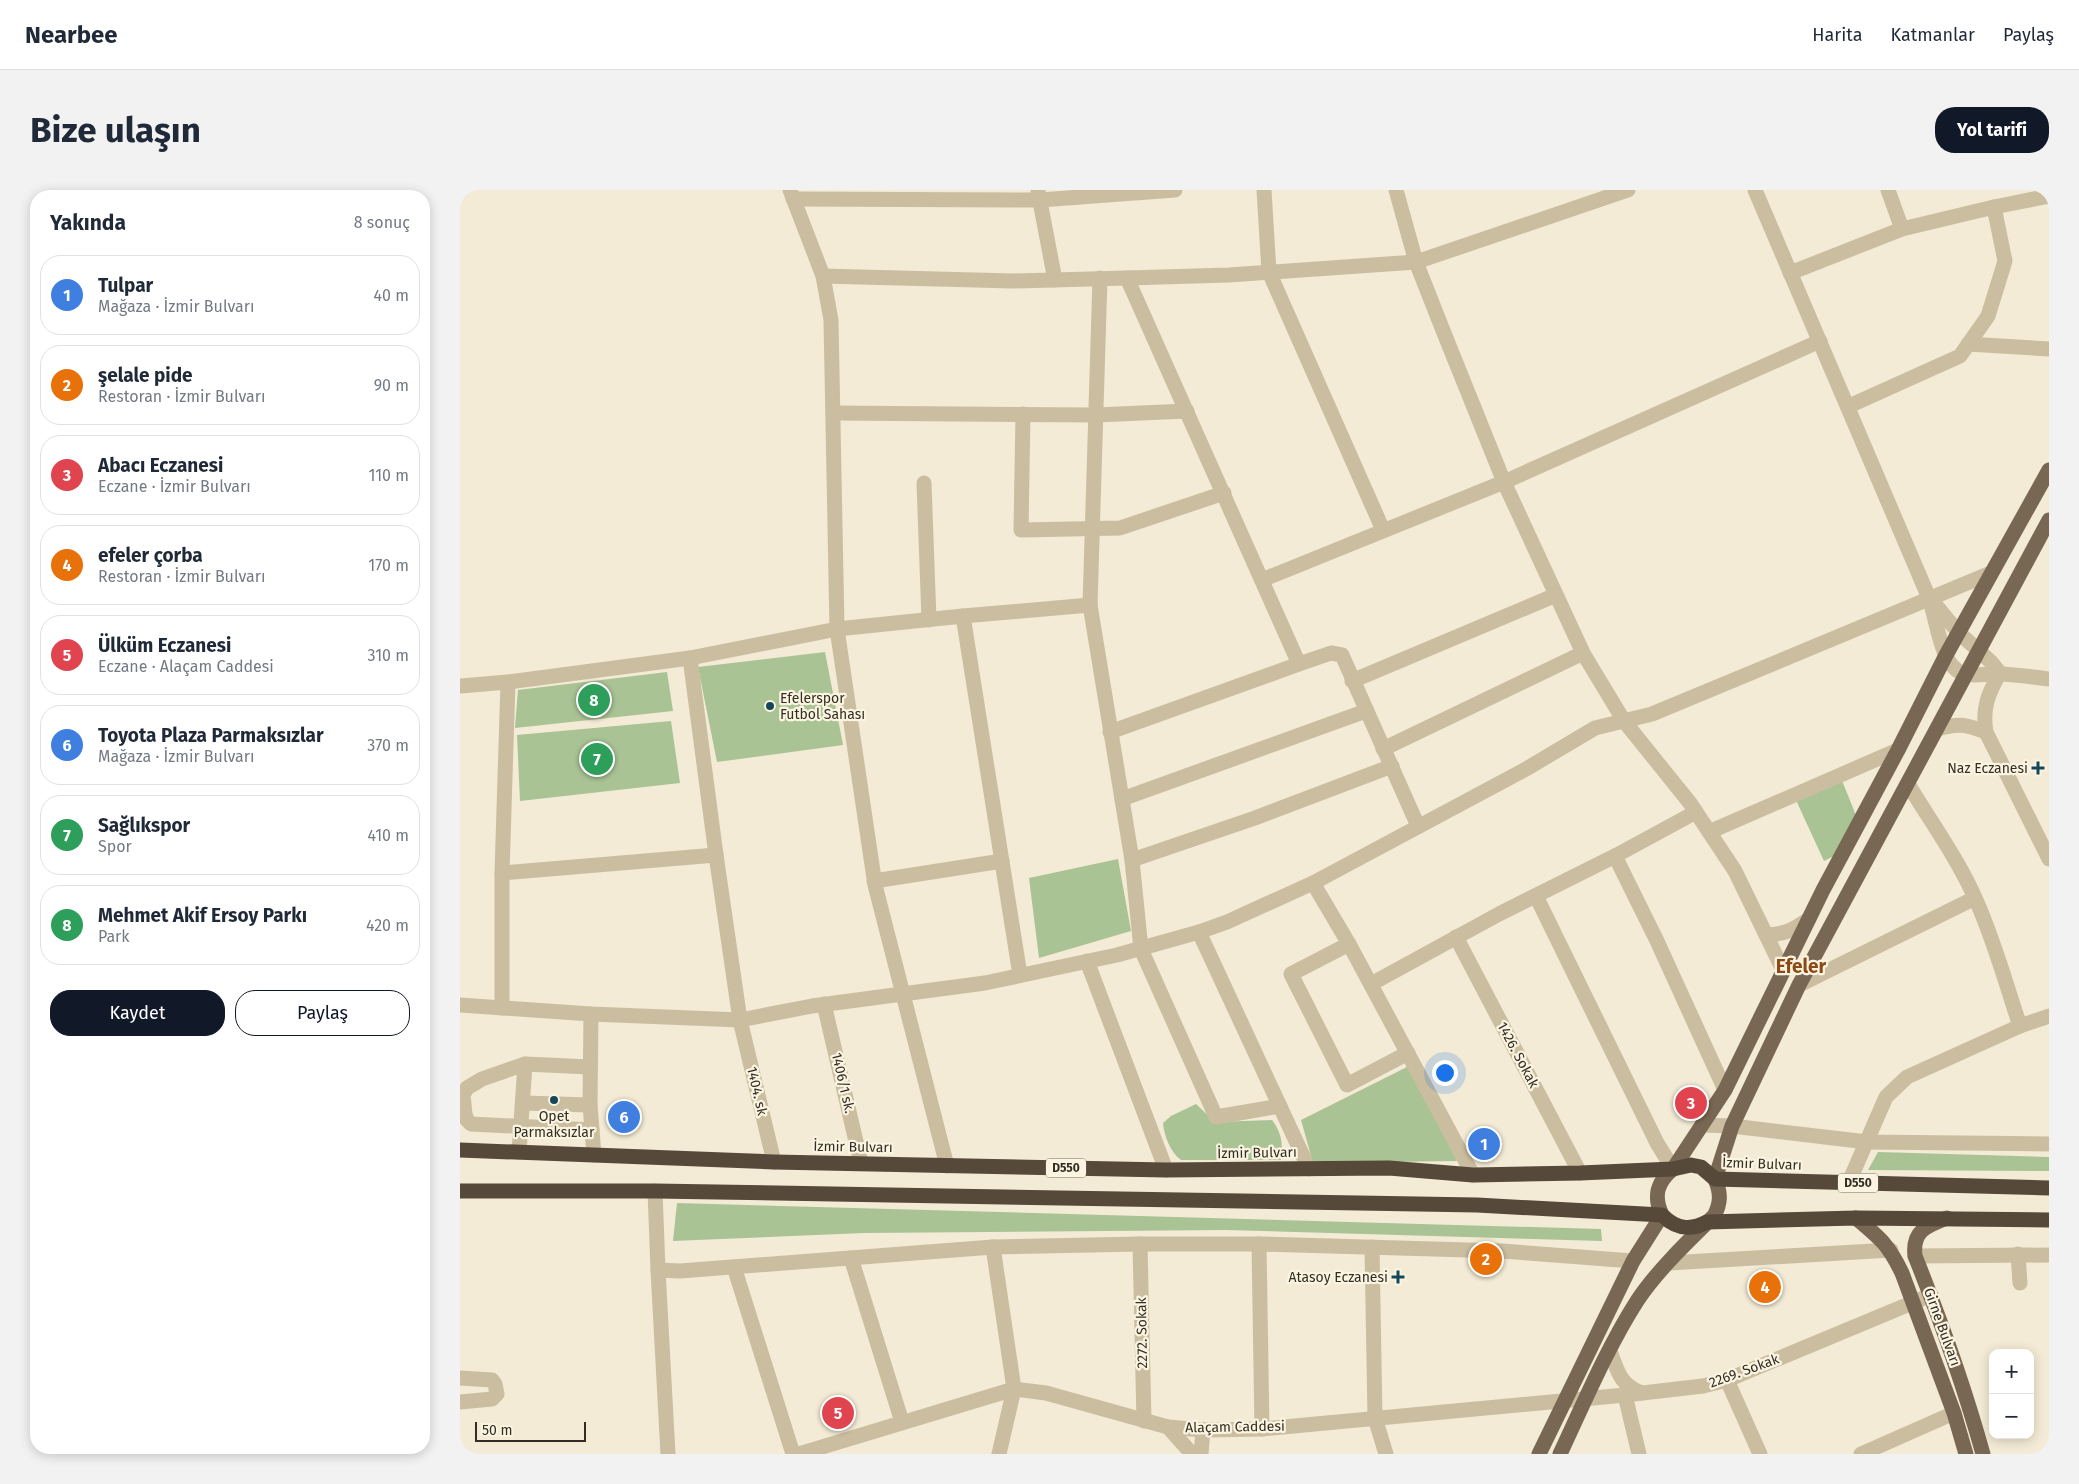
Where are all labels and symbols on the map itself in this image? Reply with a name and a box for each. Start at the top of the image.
pin: 8 [578,681,610,719]
place label: Efelerspor Futbol Sahası [780,690,865,723]
marker: Efelerspor Futbol Sahası [764,700,776,712]
pin: 7 [581,740,613,778]
place label: Naz Eczanesi [1947,760,2028,777]
marker: Naz Eczanesi [2032,762,2044,774]
district label: Efeler [1776,955,1827,978]
street label: 1426. Sokak [1494,1019,1543,1092]
street label: 1406/1 sk. [828,1051,858,1115]
your location [1432,1060,1458,1086]
street label: 1404. sk [743,1065,771,1118]
pin: 3 [1675,1084,1707,1122]
marker: Opet Parmaksızlar [548,1094,560,1106]
pin: 6 [608,1098,640,1136]
place label: Opet Parmaksızlar [514,1108,595,1141]
pin: 1 [1468,1125,1500,1163]
street label: İzmir Bulvarı [813,1137,893,1156]
street label: İzmir Bulvarı [1217,1143,1297,1162]
street label: İzmir Bulvarı [1722,1153,1802,1174]
road number: D550 [1046,1158,1086,1178]
road number: D550 [1838,1174,1878,1192]
pin: 2 [1470,1240,1502,1278]
pin: 4 [1749,1268,1781,1306]
place label: Atasoy Eczanesi [1289,1269,1388,1286]
marker: Atasoy Eczanesi [1392,1271,1404,1283]
street label: Girne Bulvarı [1920,1286,1964,1368]
street label: 2272. Sokak [1133,1296,1151,1369]
street label: 2269. Sokak [1707,1350,1782,1391]
pin: 5 [822,1394,854,1432]
street label: Alaçam Caddesi [1185,1418,1285,1436]
scale bar [475,1419,586,1442]

